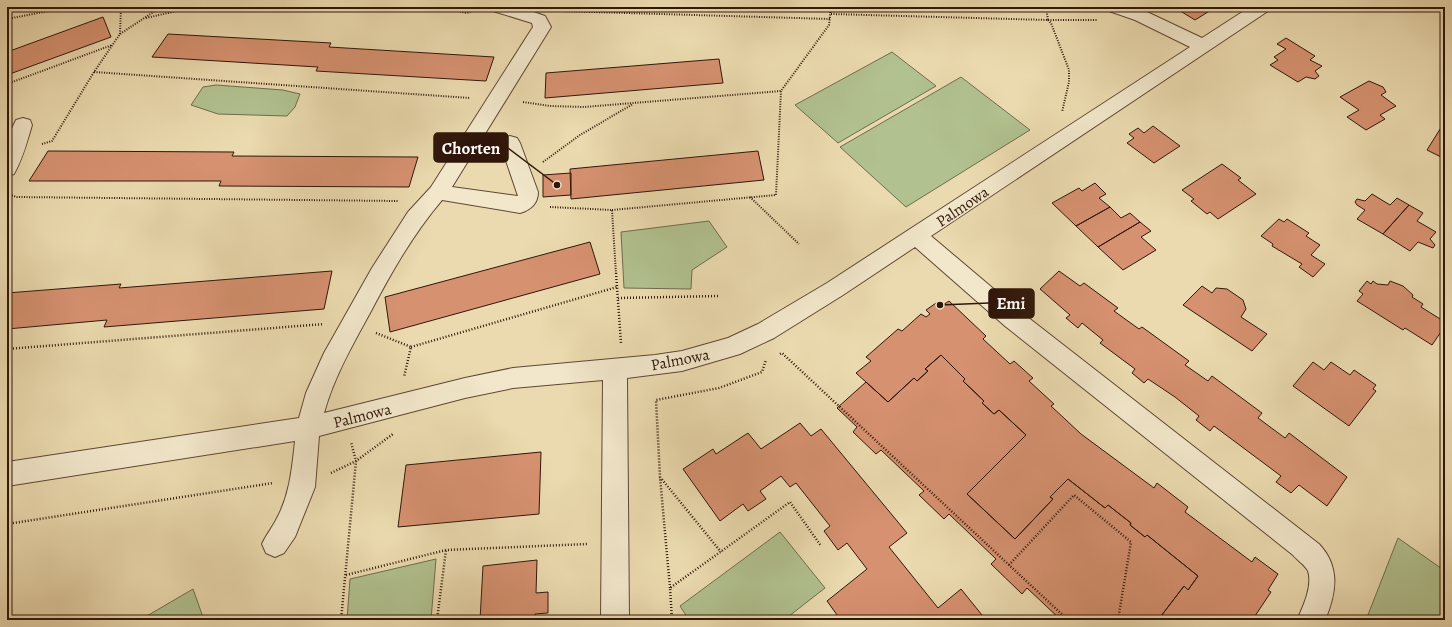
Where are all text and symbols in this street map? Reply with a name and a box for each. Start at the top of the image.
callout: Chorten [434,133,508,162]
text: Chorten [442,137,501,160]
street label: Palmowa [932,181,994,233]
callout: Emi [989,289,1034,318]
text: Emi [997,292,1026,315]
street label: Palmowa [649,343,712,376]
street label: Palmowa [331,398,394,434]

